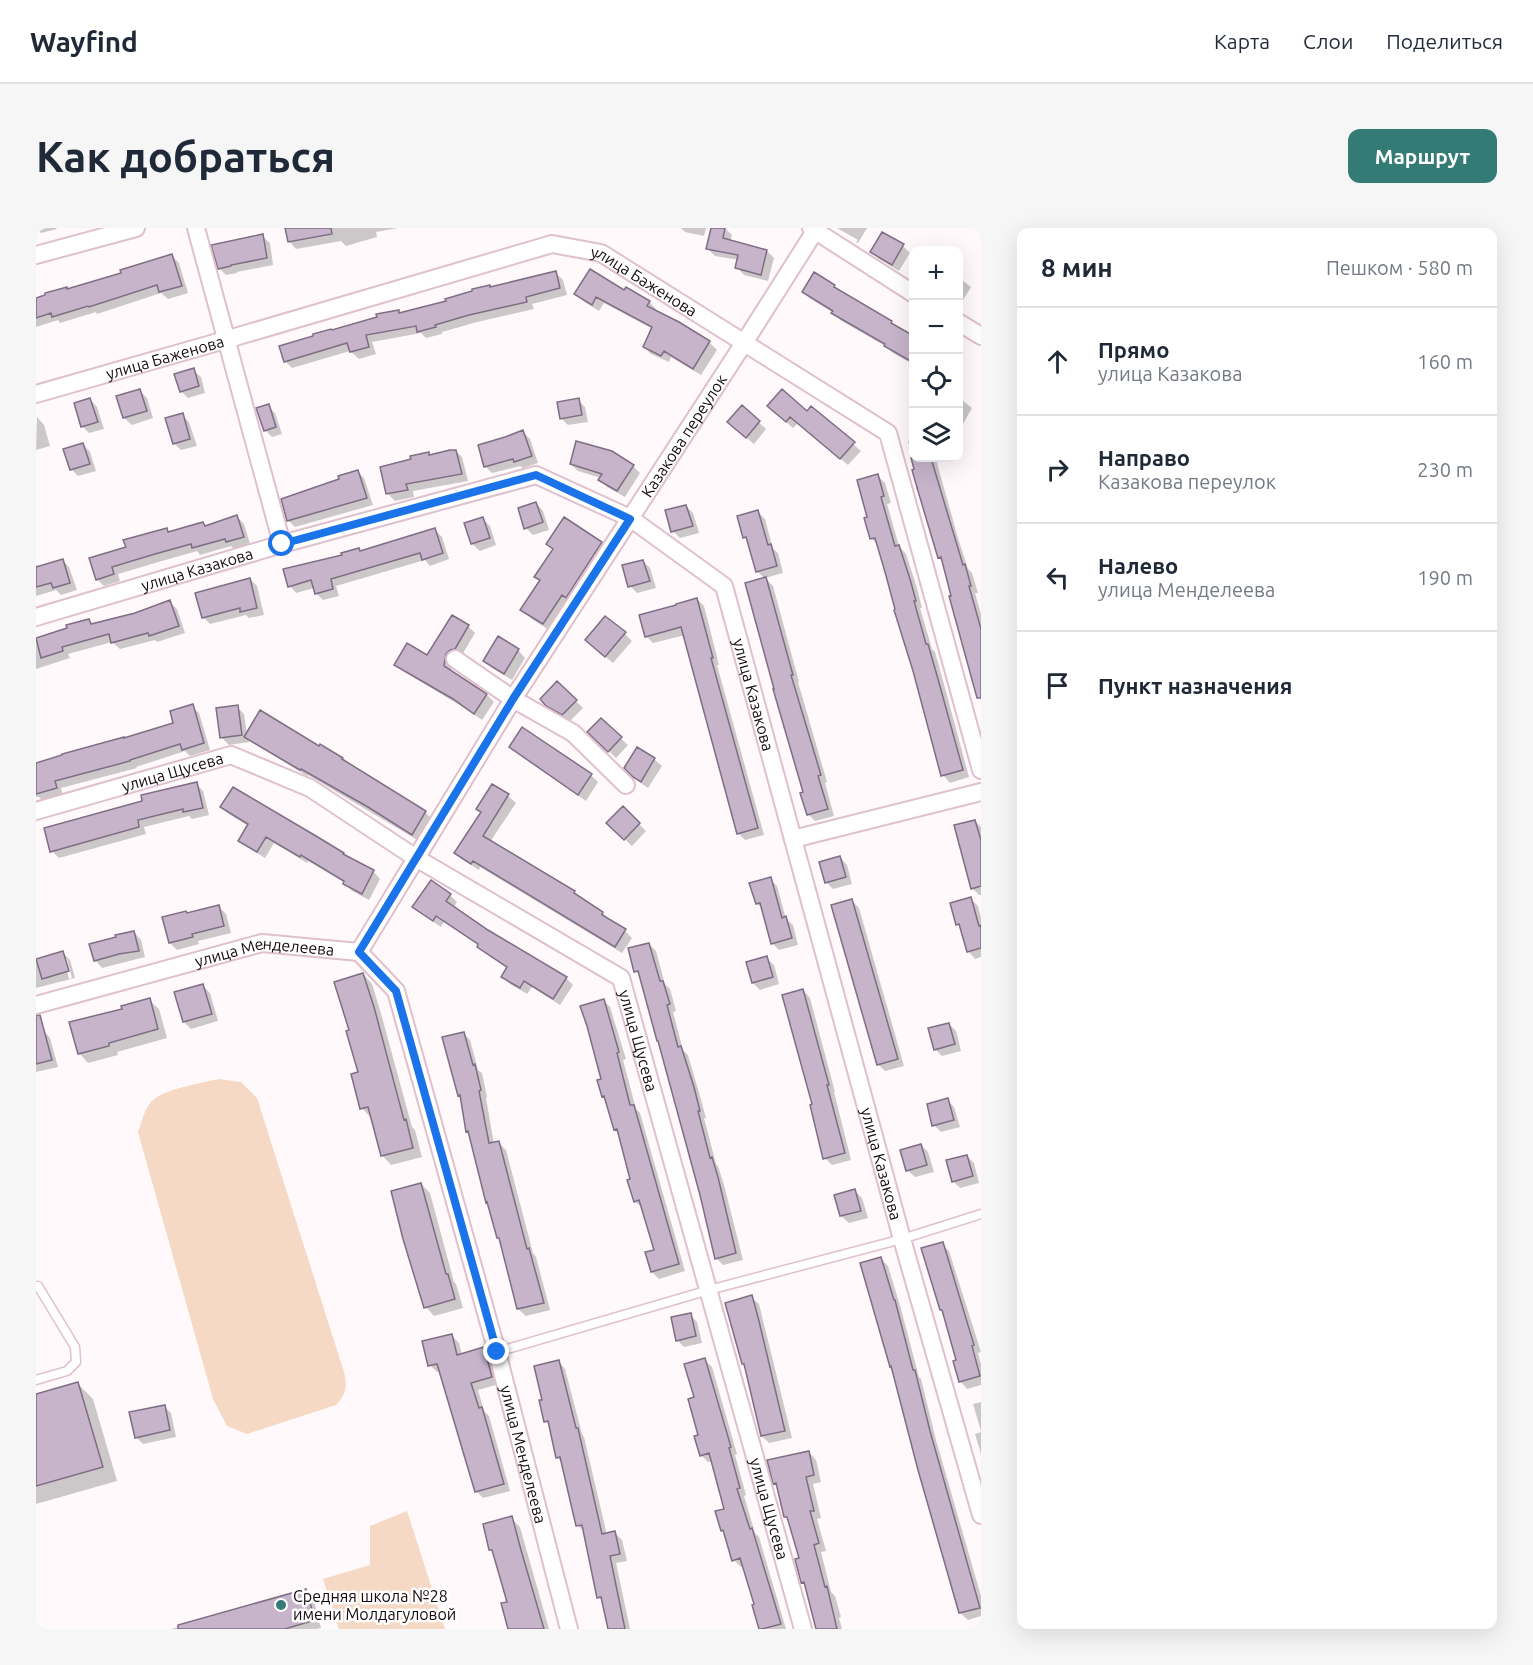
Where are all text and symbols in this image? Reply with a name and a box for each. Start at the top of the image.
text: Wayfind [30,26,138,57]
text: Карта [1214,29,1270,53]
text: Слои [1303,29,1353,53]
text: Поделиться [1386,29,1503,53]
button: Маршрут [1348,129,1497,183]
text: Как добраться [36,133,335,180]
street label: улица Баженова [589,242,700,320]
map controls [909,246,963,462]
button: + [909,246,963,300]
text: 8 мин [1041,253,1113,282]
text: Пешком · 580 m [1326,256,1473,279]
button: − [909,300,963,354]
street label: улица Баженова [104,332,226,383]
text: Прямо [1098,337,1169,362]
icon: ahead [1041,345,1074,378]
text: 160 m [1417,350,1473,373]
button: locate [909,354,963,408]
text: улица Казакова [1098,362,1243,385]
street label: Казакова переулок [637,371,730,500]
button: layers [909,408,963,462]
text: Направо [1098,445,1190,470]
icon: right [1041,453,1074,486]
text: 230 m [1417,458,1473,481]
text: Казакова переулок [1098,470,1276,493]
route start [268,530,294,556]
street label: улица Казакова [139,544,255,594]
text: Налево [1098,553,1178,578]
icon: left [1041,561,1074,594]
text: 190 m [1417,566,1473,589]
text: улица Менделеева [1098,578,1275,601]
street label: улица Казакова [730,637,778,753]
icon: arrive [1041,669,1074,702]
text: Пункт назначения [1098,673,1292,698]
street label: улица Щусева [120,749,225,795]
street label: улица Менделеева [193,934,335,970]
street label: улица Щусева [616,988,661,1093]
street label: улица Казакова [858,1106,905,1222]
route end [483,1338,509,1364]
street label: улица Менделеева [497,1383,550,1525]
street label: улица Щусева [747,1456,792,1561]
place label: Средняя школа №28 имени Молдагуловой [293,1587,456,1623]
marker: Средняя школа №28 имени Молдагуловой [274,1598,288,1612]

